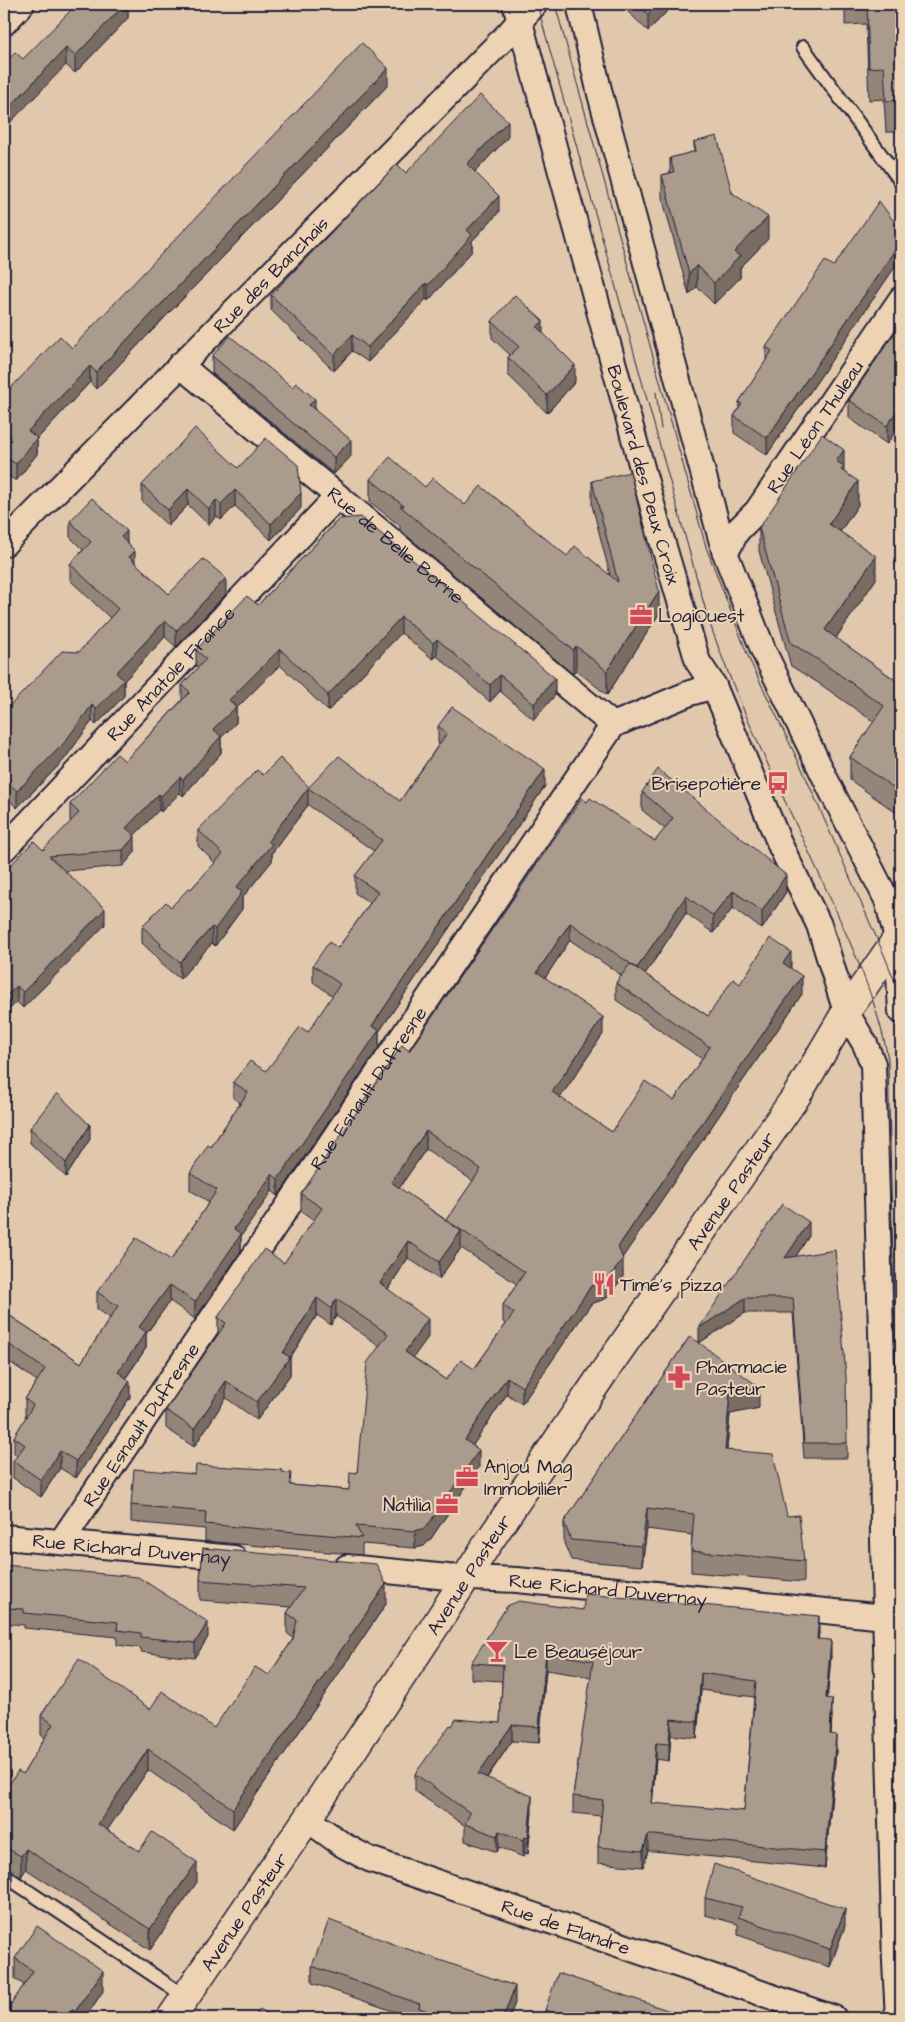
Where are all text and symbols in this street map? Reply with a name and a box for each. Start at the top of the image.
street label: Rue des Banchais [208,211,335,340]
street label: Rue Léon Thuleau [761,355,871,499]
street label: Boulevard des Deux Croix [599,362,686,588]
street label: Rue de Belle Borne [321,481,469,611]
street label: Rue Anatole France [101,601,242,748]
office icon: LogiOuest [628,602,654,628]
place label: LogiOuest [658,603,745,631]
bus stop icon: Brisepotière [765,770,791,796]
place label: Brisepotière [651,771,761,798]
street label: Rue Esnault Dufresne [304,1002,434,1176]
street label: Avenue Pasteur [681,1126,783,1256]
restaurant icon: Time's pizza [591,1271,617,1297]
place label: Time's pizza [620,1272,722,1299]
street label: Rue Esnault Dufresne [77,1338,207,1512]
place label: Pharmacie Pasteur [696,1354,787,1403]
pharmacy icon: Pharmacie Pasteur [666,1364,692,1390]
place label: Anjou Mag Immobilier [484,1454,572,1503]
office icon: Anjou Mag Immobilier [454,1464,480,1490]
office icon: Natilia [434,1491,460,1517]
place label: Natilia [383,1492,431,1519]
street label: Avenue Pasteur [421,1509,519,1641]
street label: Rue Richard Duvernay [31,1528,232,1574]
street label: Rue Richard Duvernay [508,1568,709,1615]
bar icon: Le Beauséjour [484,1638,510,1664]
place label: Le Beauséjour [514,1639,643,1666]
street label: Avenue Pasteur [195,1847,296,1977]
street label: Rue de Flandre [497,1893,633,1962]

